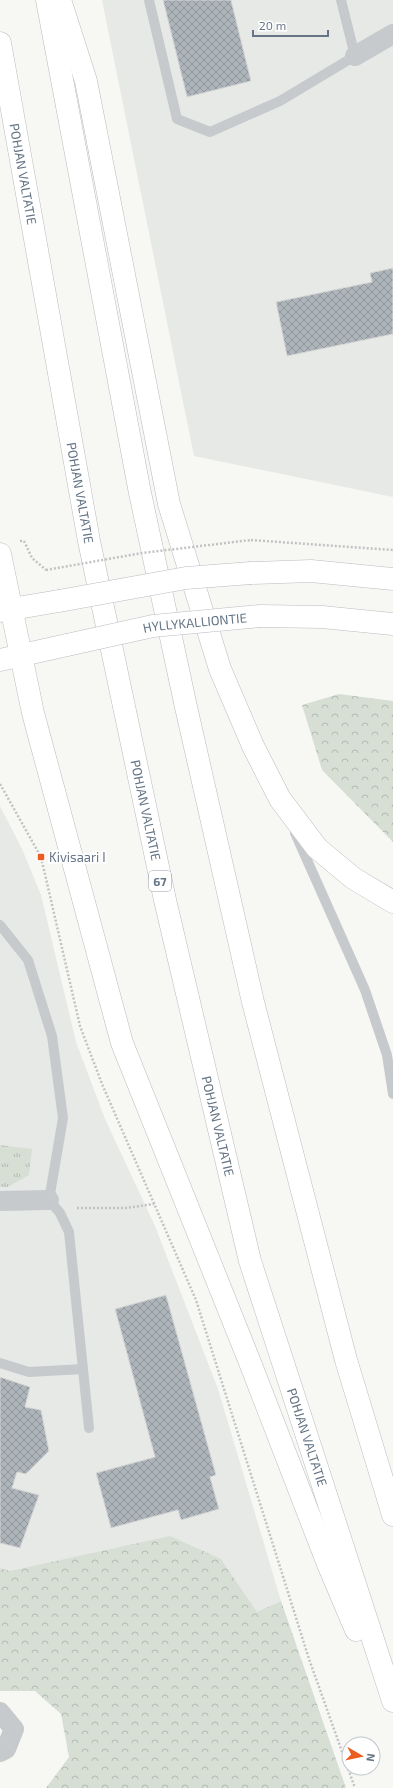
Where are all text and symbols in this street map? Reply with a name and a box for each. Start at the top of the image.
scale bar [253,12,328,38]
text: 20 m [259,18,286,32]
street label: POHJAN VALTATIE [6,122,40,226]
street label: POHJAN VALTATIE [63,441,97,545]
street label: HYLLYKALLIONTIE [141,609,247,636]
street label: POHJAN VALTATIE [128,758,164,862]
place label: Kivisaari I [49,849,106,865]
marker: Kivisaari I [36,852,46,862]
road number: 67 [149,871,171,891]
street label: POHJAN VALTATIE [199,1074,238,1178]
street label: POHJAN VALTATIE [284,1386,331,1488]
north arrow [341,1736,381,1776]
text: N [364,1753,378,1763]

